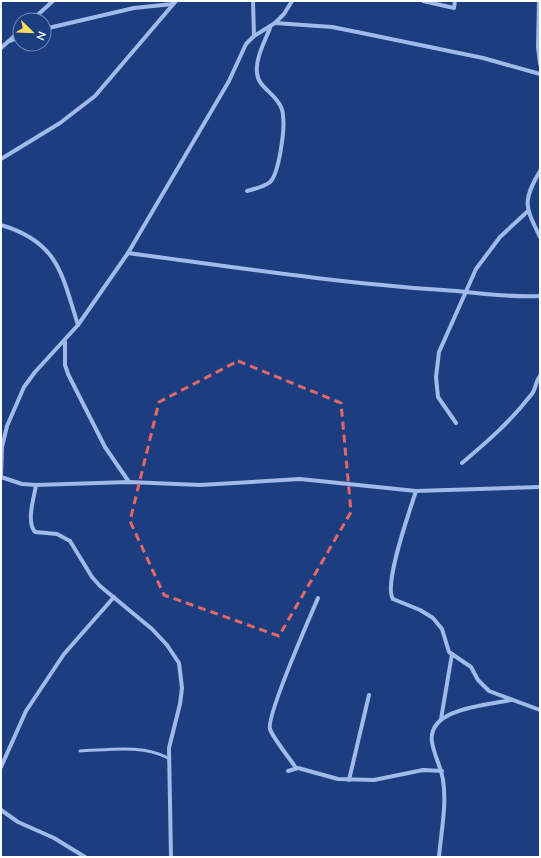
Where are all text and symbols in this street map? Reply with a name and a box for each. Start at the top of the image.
north arrow [12,12,52,52]
text: N [33,29,49,42]

